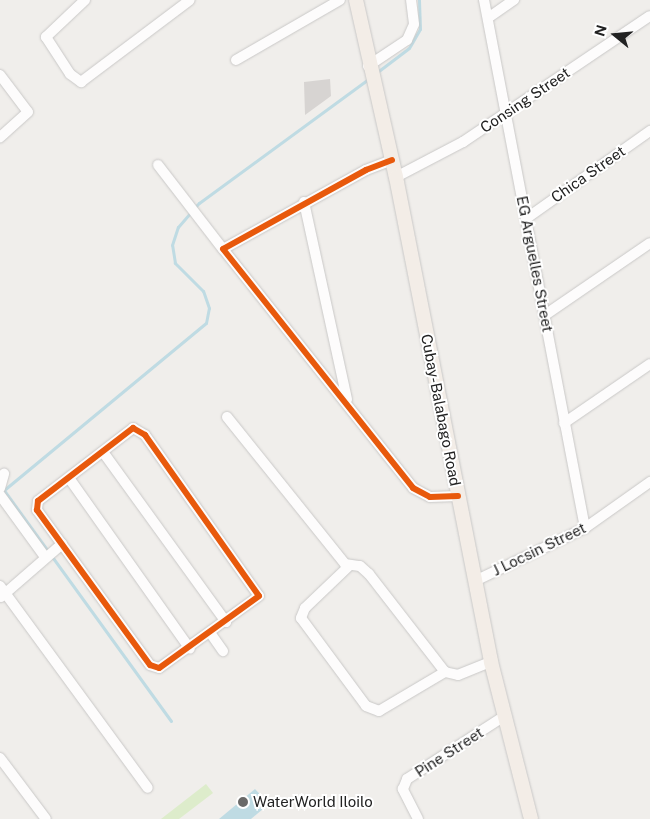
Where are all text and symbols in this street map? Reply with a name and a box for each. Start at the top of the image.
north arrow [590,10,640,60]
text: N [591,23,610,38]
street label: Consing Street [477,63,573,137]
street label: Chica Street [547,142,629,206]
street label: EG Arguelles Street [513,194,557,334]
street label: Cubay-Balabago Road [417,332,465,488]
street label: J Locsin Street [489,519,589,579]
street label: Pine Street [411,723,487,781]
place label: WaterWorld Iloilo [253,793,373,811]
marker: WaterWorld Iloilo [237,796,249,808]

